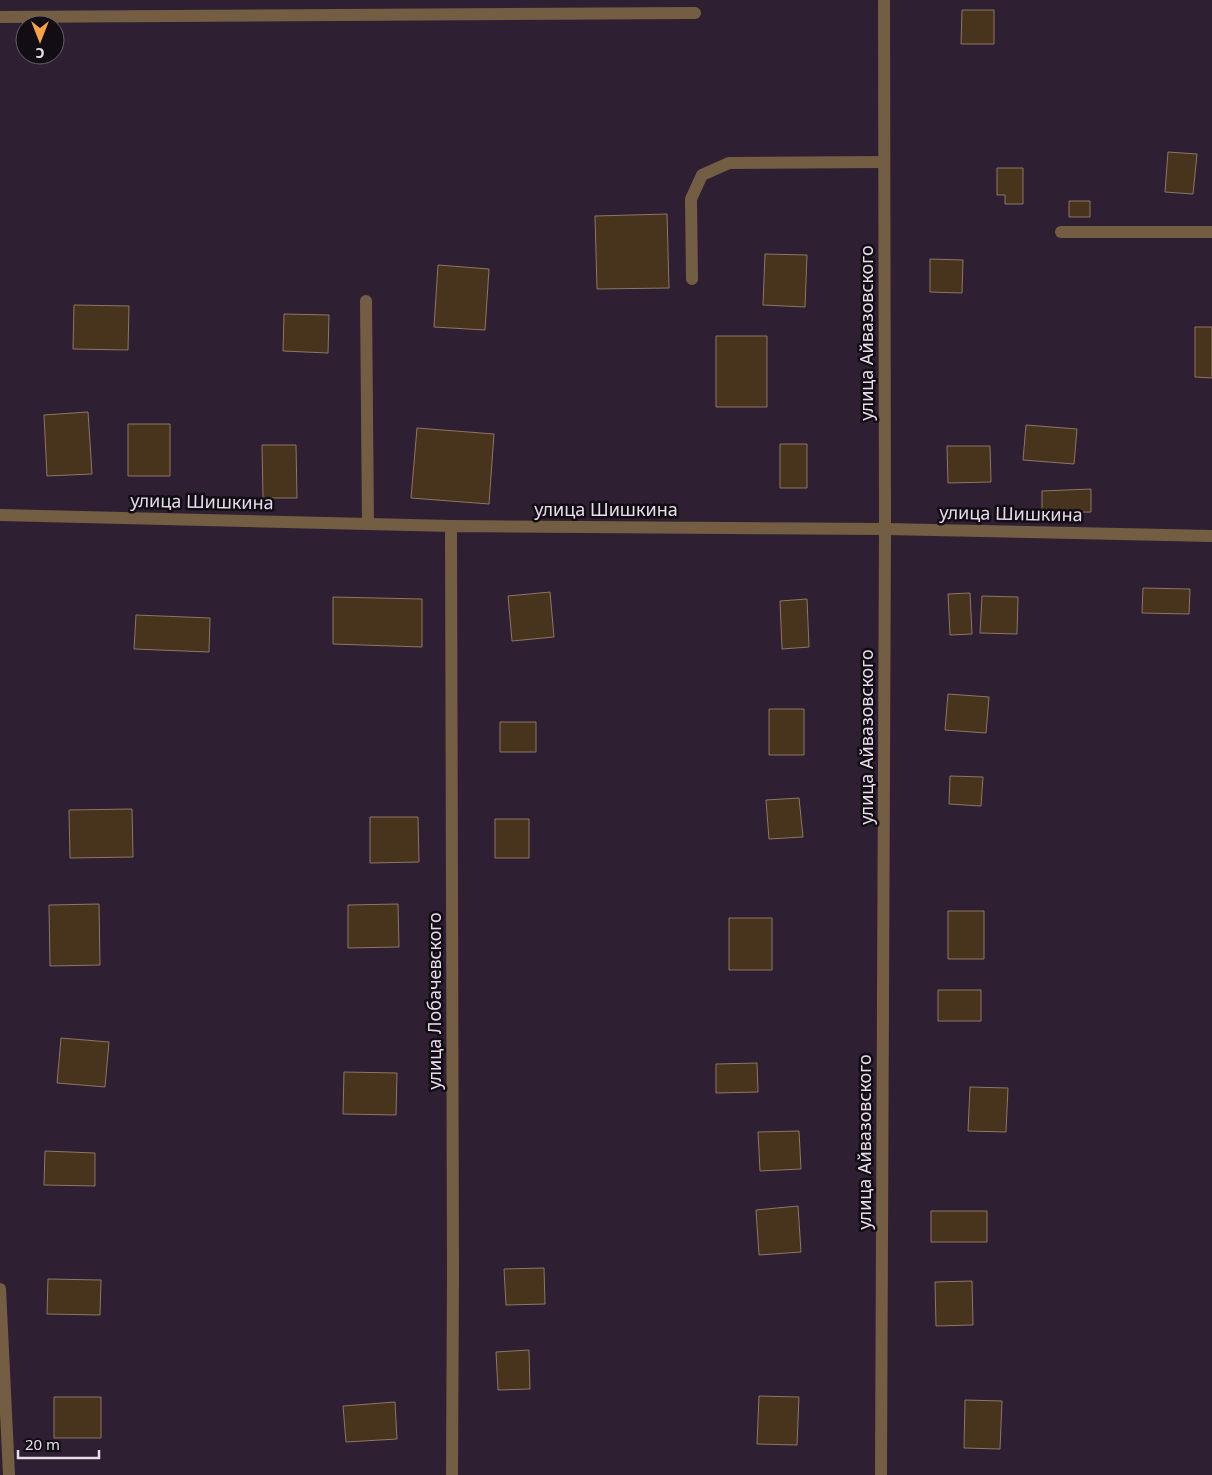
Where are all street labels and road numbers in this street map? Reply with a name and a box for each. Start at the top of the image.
street label: улица Айвазовского [854,245,878,421]
street label: улица Шишкина [130,488,274,514]
street label: улица Шишкина [534,497,678,521]
street label: улица Шишкина [939,500,1083,526]
street label: улица Айвазовского [854,649,878,825]
street label: улица Лобачевского [422,912,446,1090]
street label: улица Айвазовского [852,1054,876,1230]

